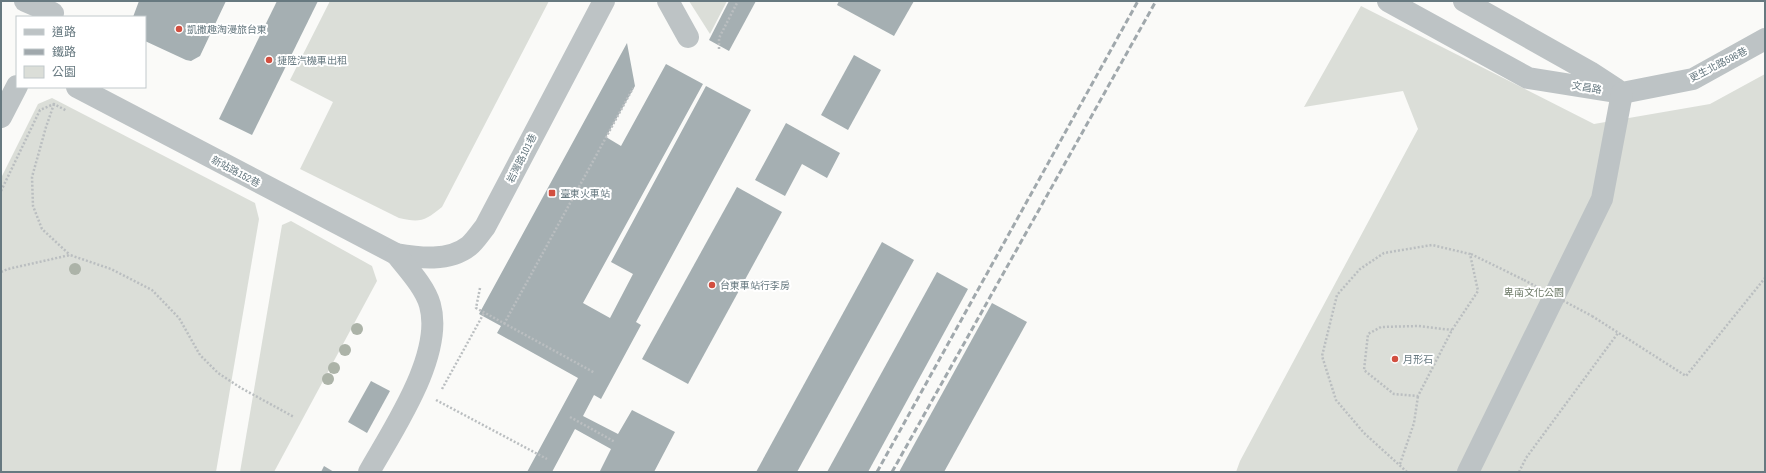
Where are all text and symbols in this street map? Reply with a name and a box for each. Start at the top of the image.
legend [16,16,146,88]
place label: 凱撒趣淘漫旅台東 [187,23,267,36]
text: 道路 [52,24,76,40]
marker: 凱撒趣淘漫旅台東 [174,24,184,34]
text: 鐵路 [52,44,76,60]
street label: 更生北路596巷 [1687,44,1750,85]
place label: 捷陞汽機車出租 [277,54,347,67]
marker: 捷陞汽機車出租 [264,55,274,65]
text: 公園 [52,64,76,80]
street label: 文昌路 [1571,79,1603,96]
street label: 岩灣路101巷 [503,131,539,185]
street label: 新站路152巷 [209,153,263,190]
place label: 臺東火車站 [560,187,610,200]
marker: 臺東火車站 [547,188,557,198]
place label: 台東車站行李房 [720,279,790,292]
marker: 台東車站行李房 [707,280,717,290]
park label: 卑南文化公園 [1504,286,1564,299]
place label: 月形石 [1403,353,1433,366]
marker: 月形石 [1390,354,1400,364]

